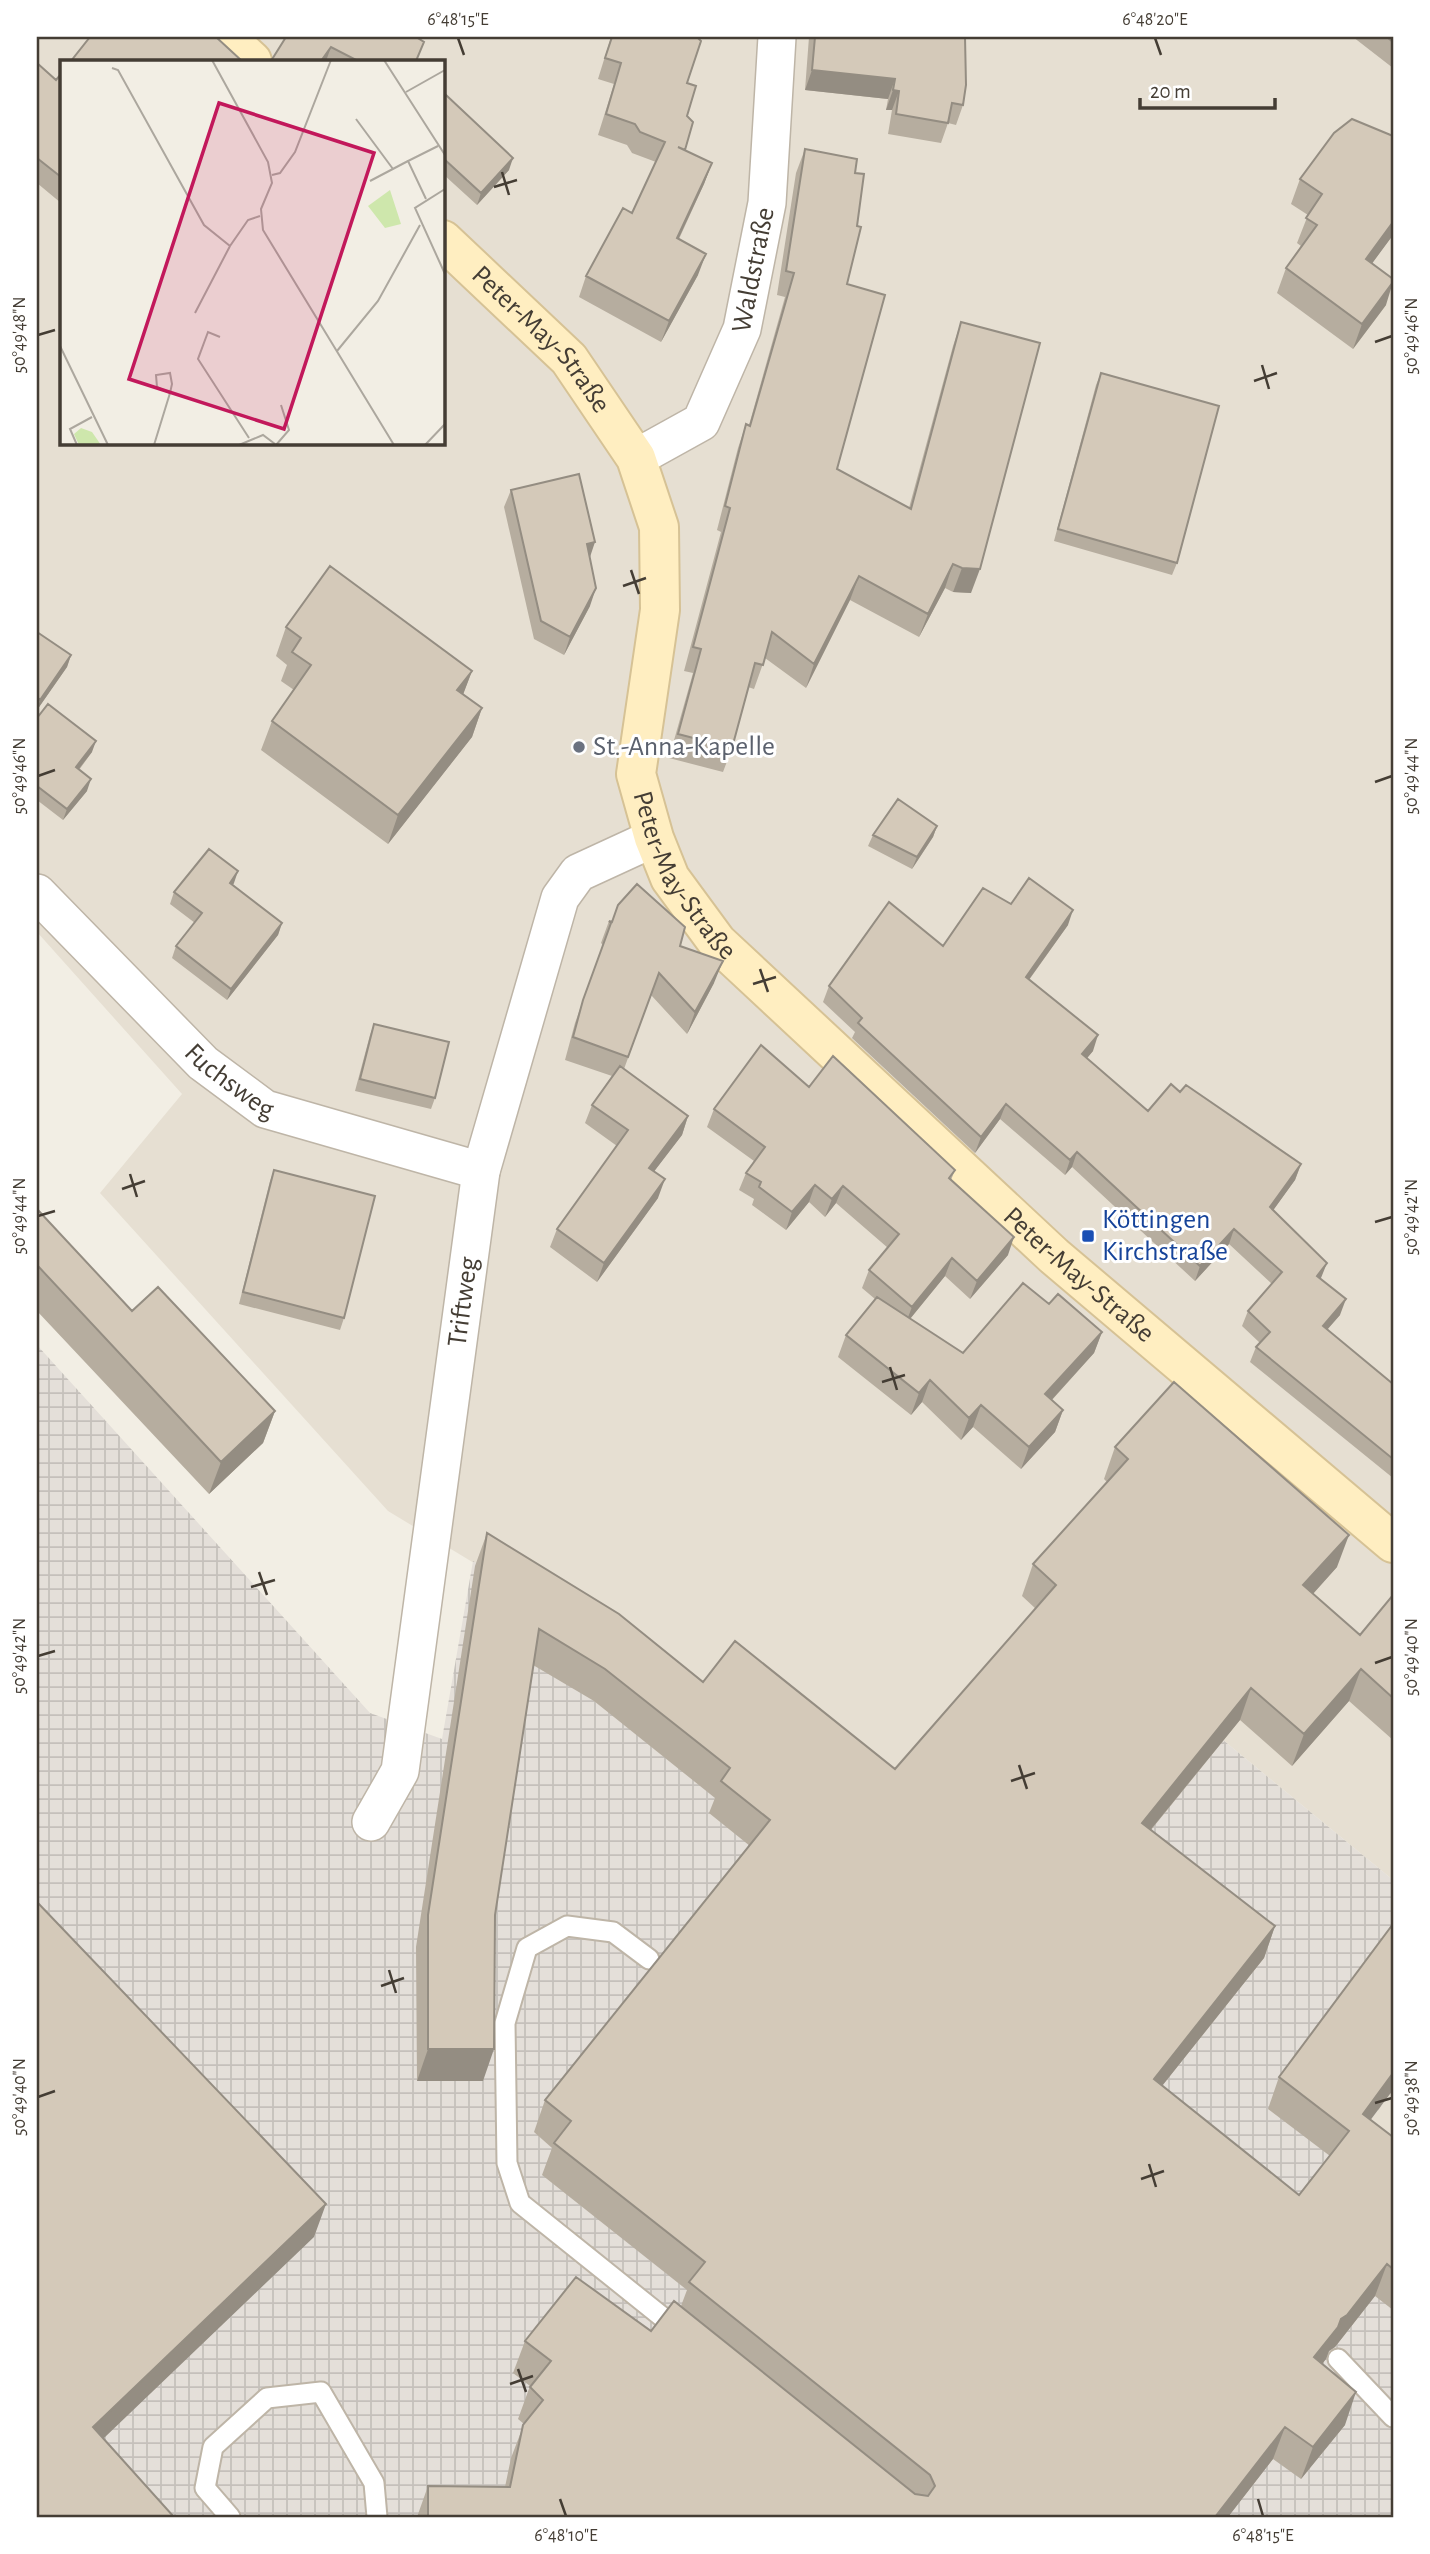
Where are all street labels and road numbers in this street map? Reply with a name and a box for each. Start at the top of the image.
street label: Waldstraße [728,205,780,335]
street label: Peter-May-Straße [466,261,615,418]
street label: Peter-May-Straße [628,788,741,966]
street label: Fuchsweg [179,1039,277,1125]
street label: Peter-May-Straße [998,1202,1159,1348]
street label: Triftweg [443,1255,483,1348]

